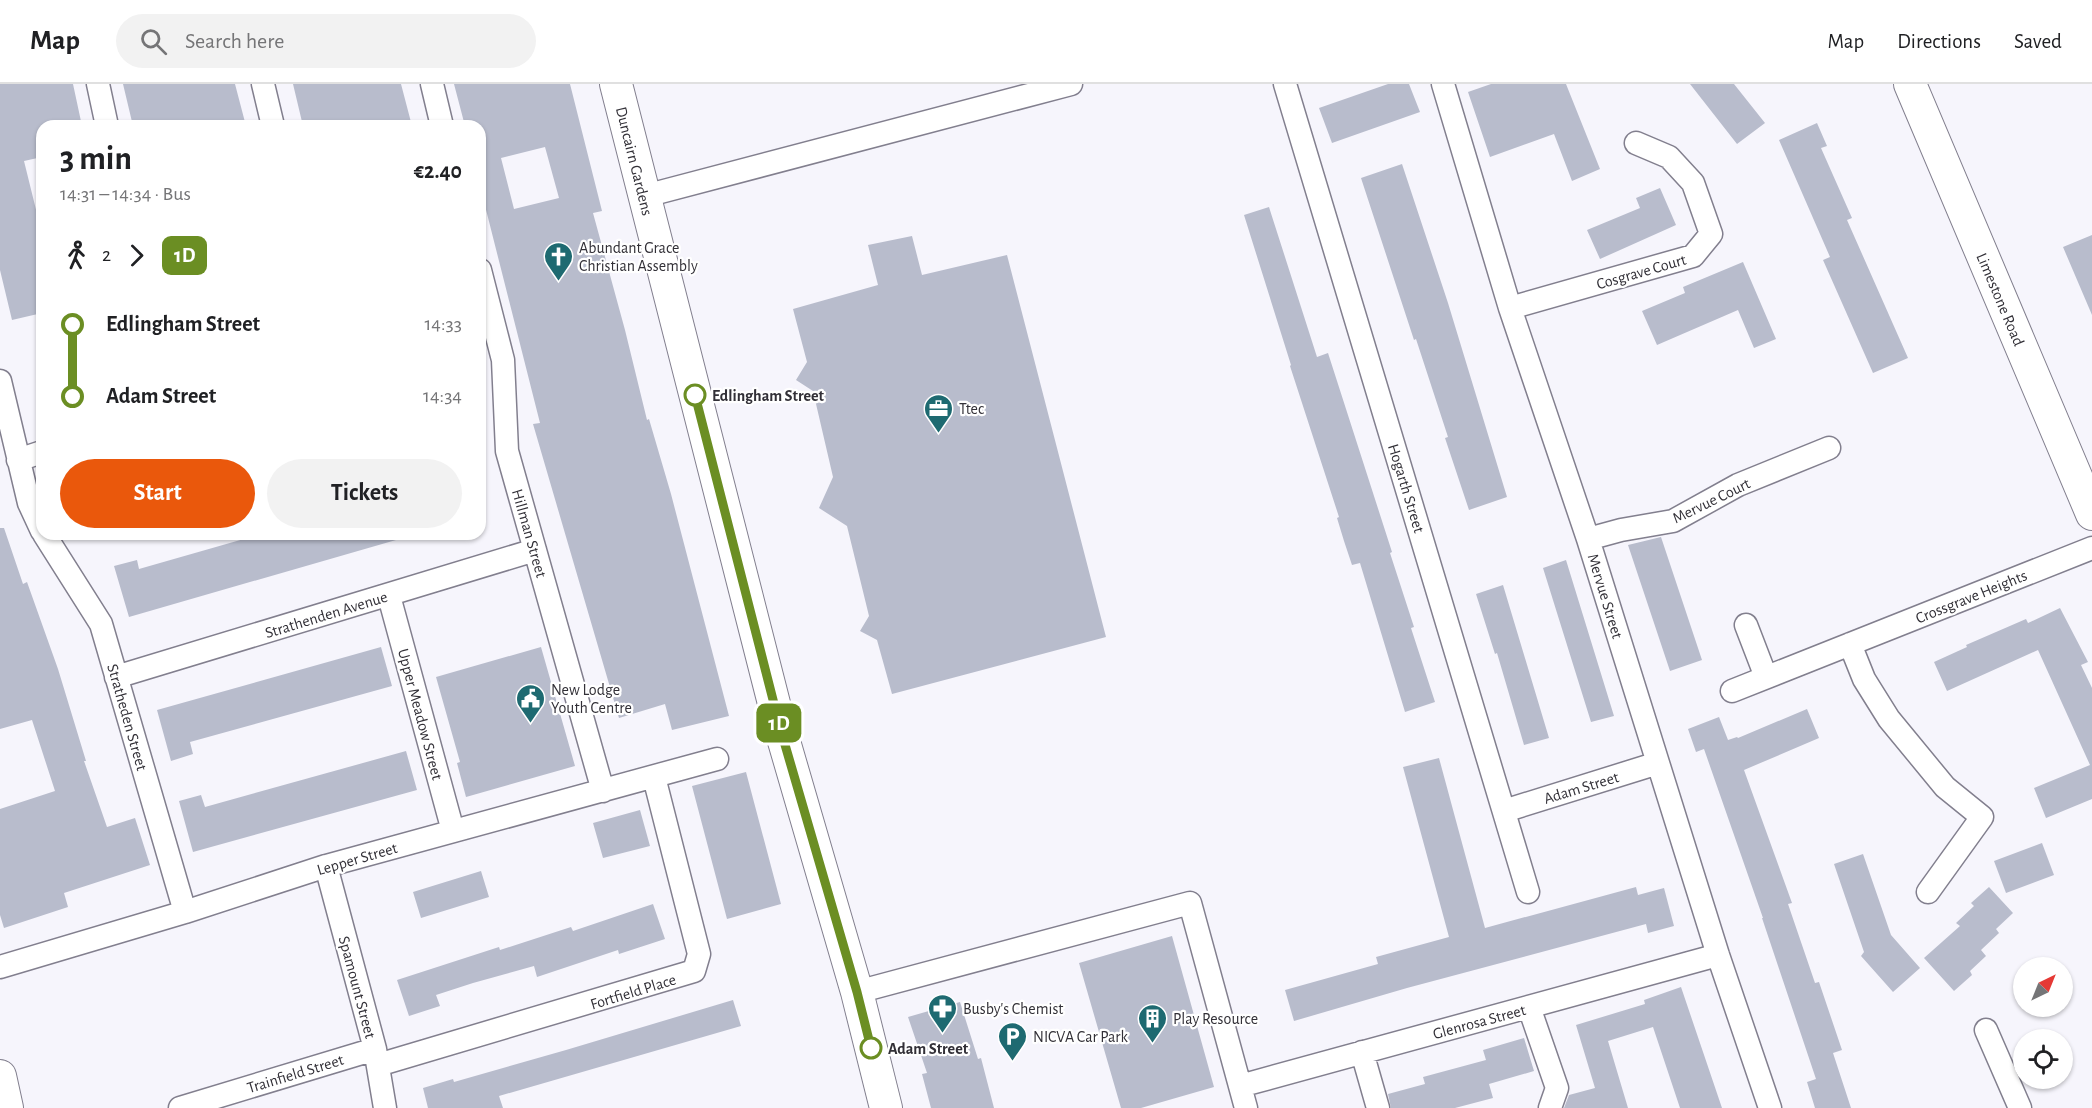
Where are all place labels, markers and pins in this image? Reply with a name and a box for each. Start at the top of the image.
church icon: Abundant Grace Christian Assembly [542,240,574,282]
place label: Abundant Grace Christian Assembly [579,240,698,275]
marker: Edlingham Street [684,384,706,406]
place label: Edlingham Street [712,388,825,404]
office icon: Ttec [922,392,954,434]
place label: Ttec [959,401,984,417]
public building icon: New Lodge Youth Centre [514,682,546,724]
place label: New Lodge Youth Centre [551,682,632,716]
pharmacy icon: Busby's Chemist [926,992,958,1034]
place label: Busby's Chemist [963,1001,1063,1018]
building icon: Play Resource [1136,1002,1168,1044]
place label: Play Resource [1173,1011,1258,1028]
parking icon: NICVA Car Park [996,1020,1028,1062]
place label: NICVA Car Park [1033,1029,1129,1045]
marker: Adam Street [860,1037,882,1059]
place label: Adam Street [888,1041,969,1057]

